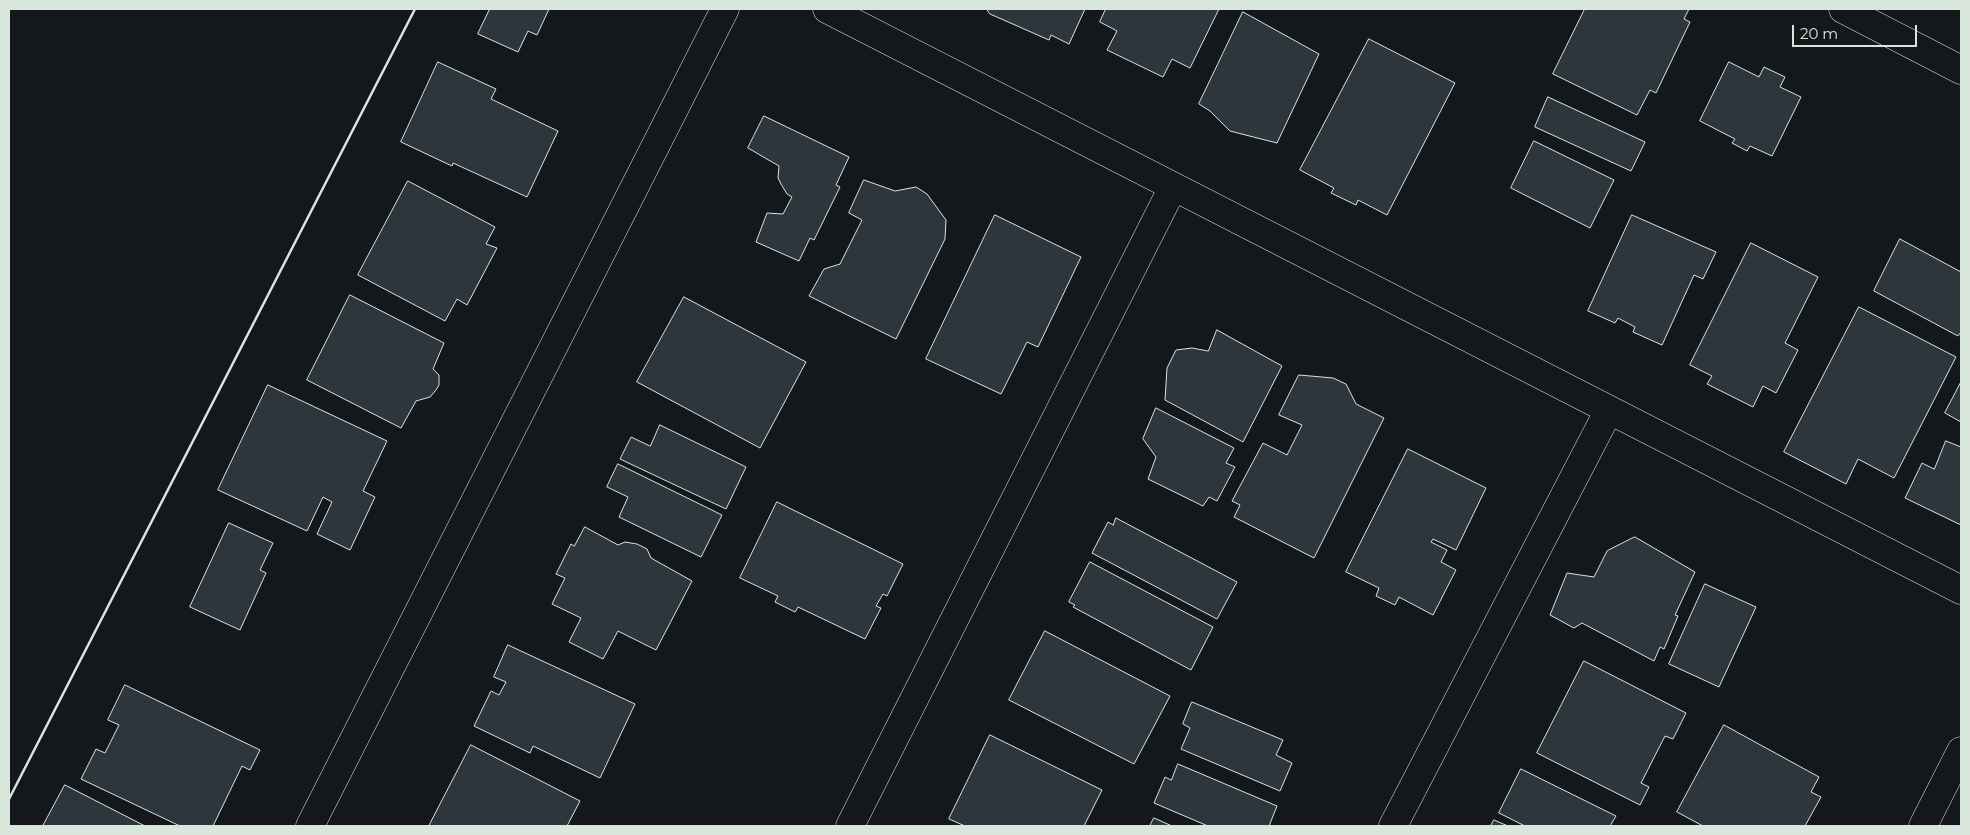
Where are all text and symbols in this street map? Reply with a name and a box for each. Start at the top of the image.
scale bar [1795,15,1920,47]
text: 20 m [1800,24,1838,43]

